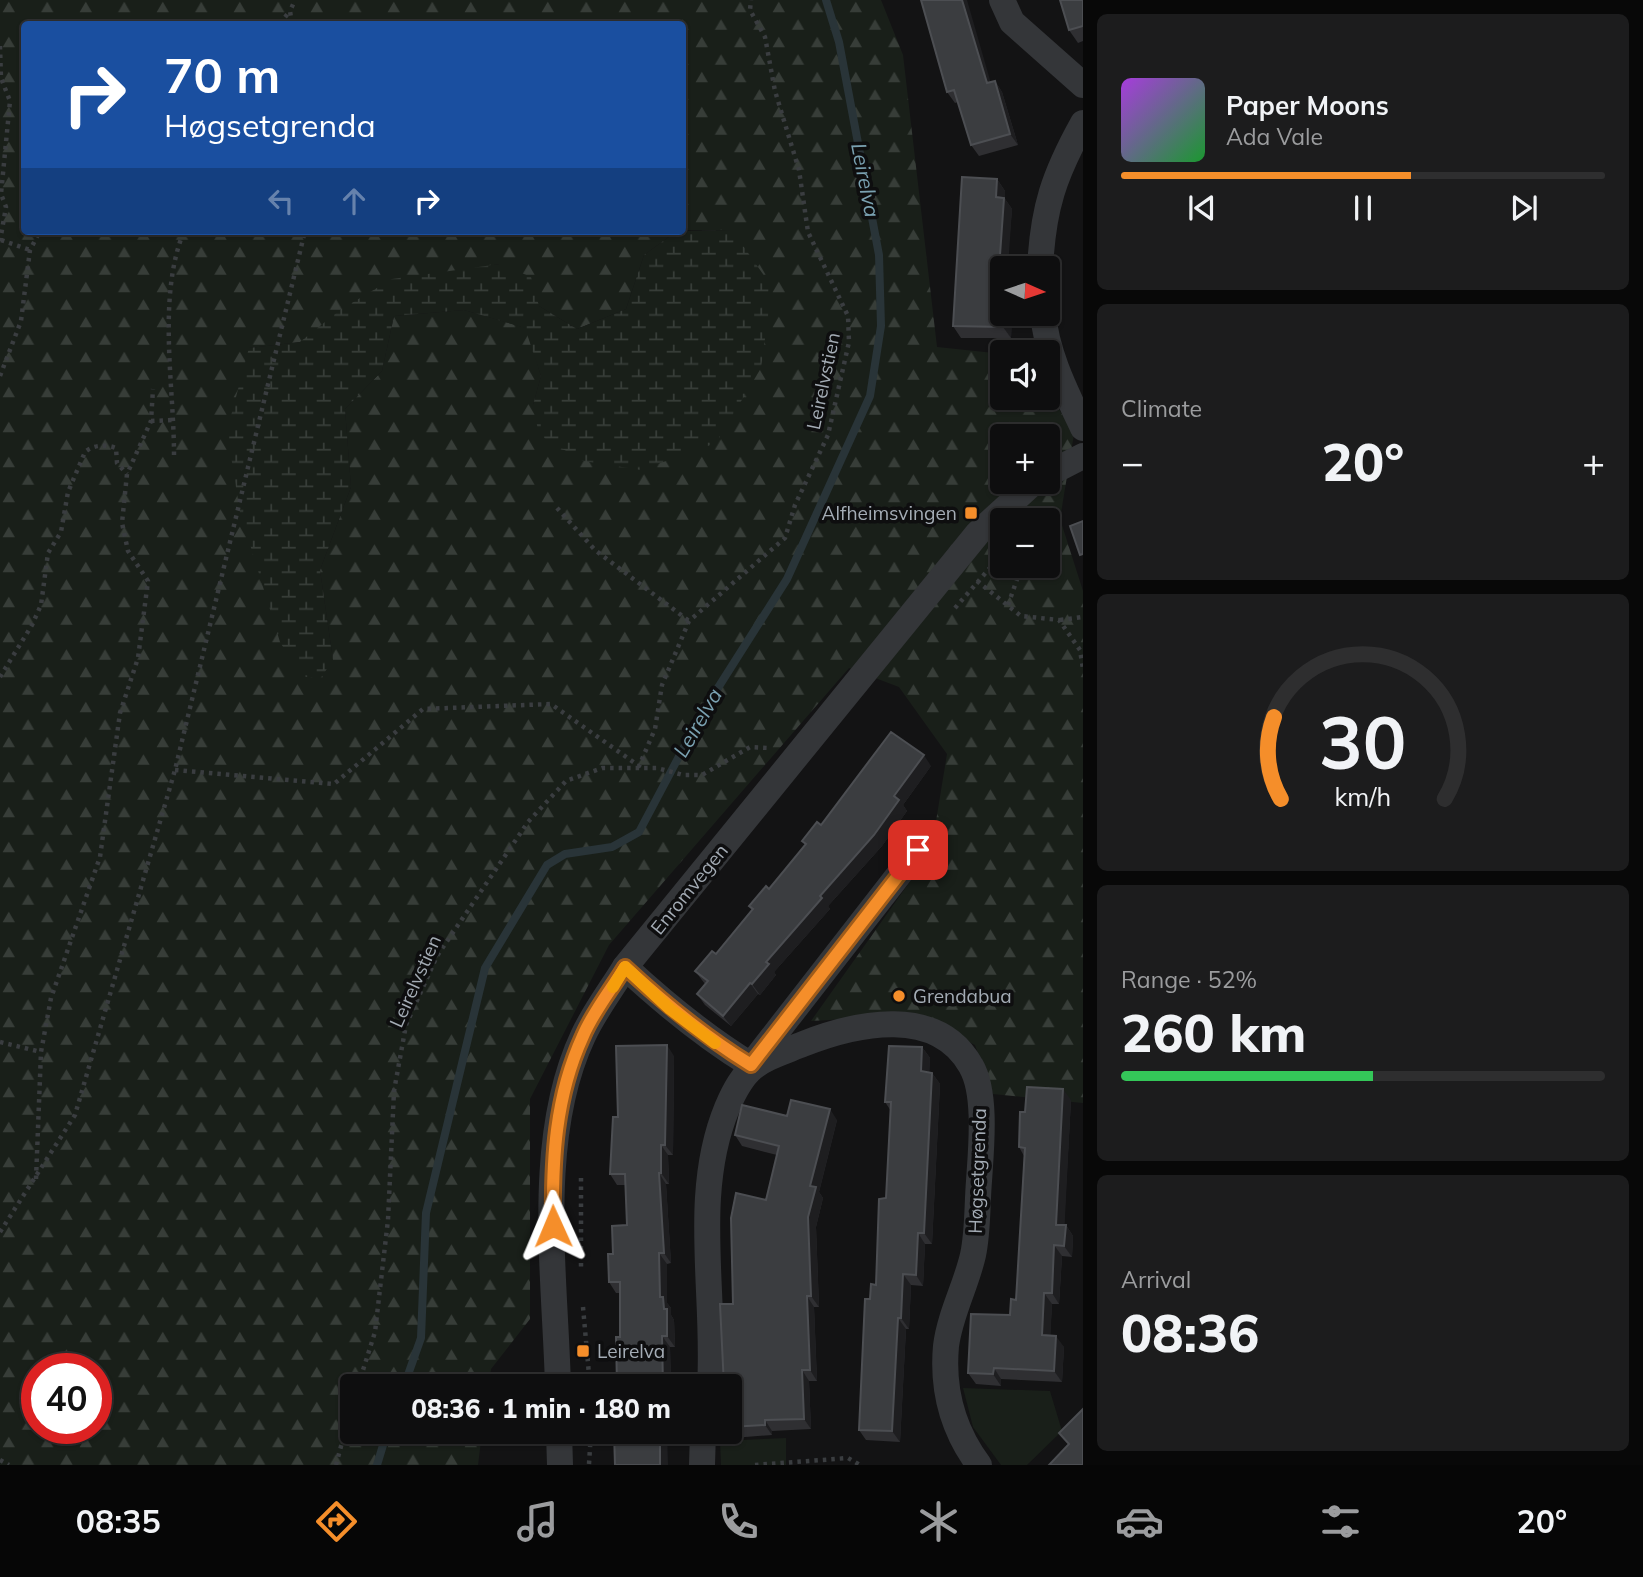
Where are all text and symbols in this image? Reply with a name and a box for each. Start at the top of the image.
text: 70 m [164,44,280,105]
icon: right [49,49,140,140]
text: Paper Moons [1226,89,1389,122]
text: Høgsetgrenda [164,105,376,145]
text: Ada Vale [1226,122,1323,151]
water label: Leirelva [846,140,886,219]
icon: left [262,182,300,220]
icon: ahead [335,182,373,220]
icon: right [408,182,446,220]
icon: previous [1183,189,1221,227]
icon: pause [1344,189,1382,227]
icon: next [1505,189,1543,227]
north arrow [990,256,1060,326]
map controls [990,256,1060,578]
street label: Leirelvstien [801,330,845,432]
button: sound [990,340,1060,410]
text: Climate [1121,394,1202,423]
button: + [990,424,1060,494]
text: 20° [1322,429,1404,494]
text: − [1121,438,1144,486]
text: + [1582,438,1605,486]
place label: Alfheimsvingen [822,501,957,525]
marker: Alfheimsvingen [963,505,979,521]
button: − [990,508,1060,578]
water label: Leirelva [667,683,727,762]
text: 30 [1319,696,1407,787]
text: km/h [1335,780,1391,811]
pin [888,820,948,880]
icon: arrive [899,831,937,869]
street label: Enromvegen [645,839,733,939]
street label: Leirelvstien [384,931,446,1031]
text: Range · 52% [1121,965,1257,994]
place label: Grendabua [913,984,1012,1008]
marker: Grendabua [891,988,907,1004]
text: 260 km [1121,1000,1306,1065]
street label: Høgsetgrenda [963,1108,991,1234]
position arrow [516,1189,590,1263]
text: Arrival [1121,1265,1191,1294]
text: 08:36 [1121,1300,1259,1365]
place label: Leirelva [597,1339,665,1363]
marker: Leirelva [575,1343,591,1359]
speed limit sign: 40 [21,1353,112,1444]
text: 08:36 · 1 min · 180 m [411,1392,671,1425]
icon: directions [312,1497,361,1546]
icon: music [513,1497,562,1546]
icon: phone [714,1497,763,1546]
icon: climate [914,1497,963,1546]
icon: car [1115,1497,1164,1546]
icon: filters [1316,1497,1365,1546]
text: 08:35 [76,1501,161,1541]
text: 20° [1517,1501,1567,1541]

